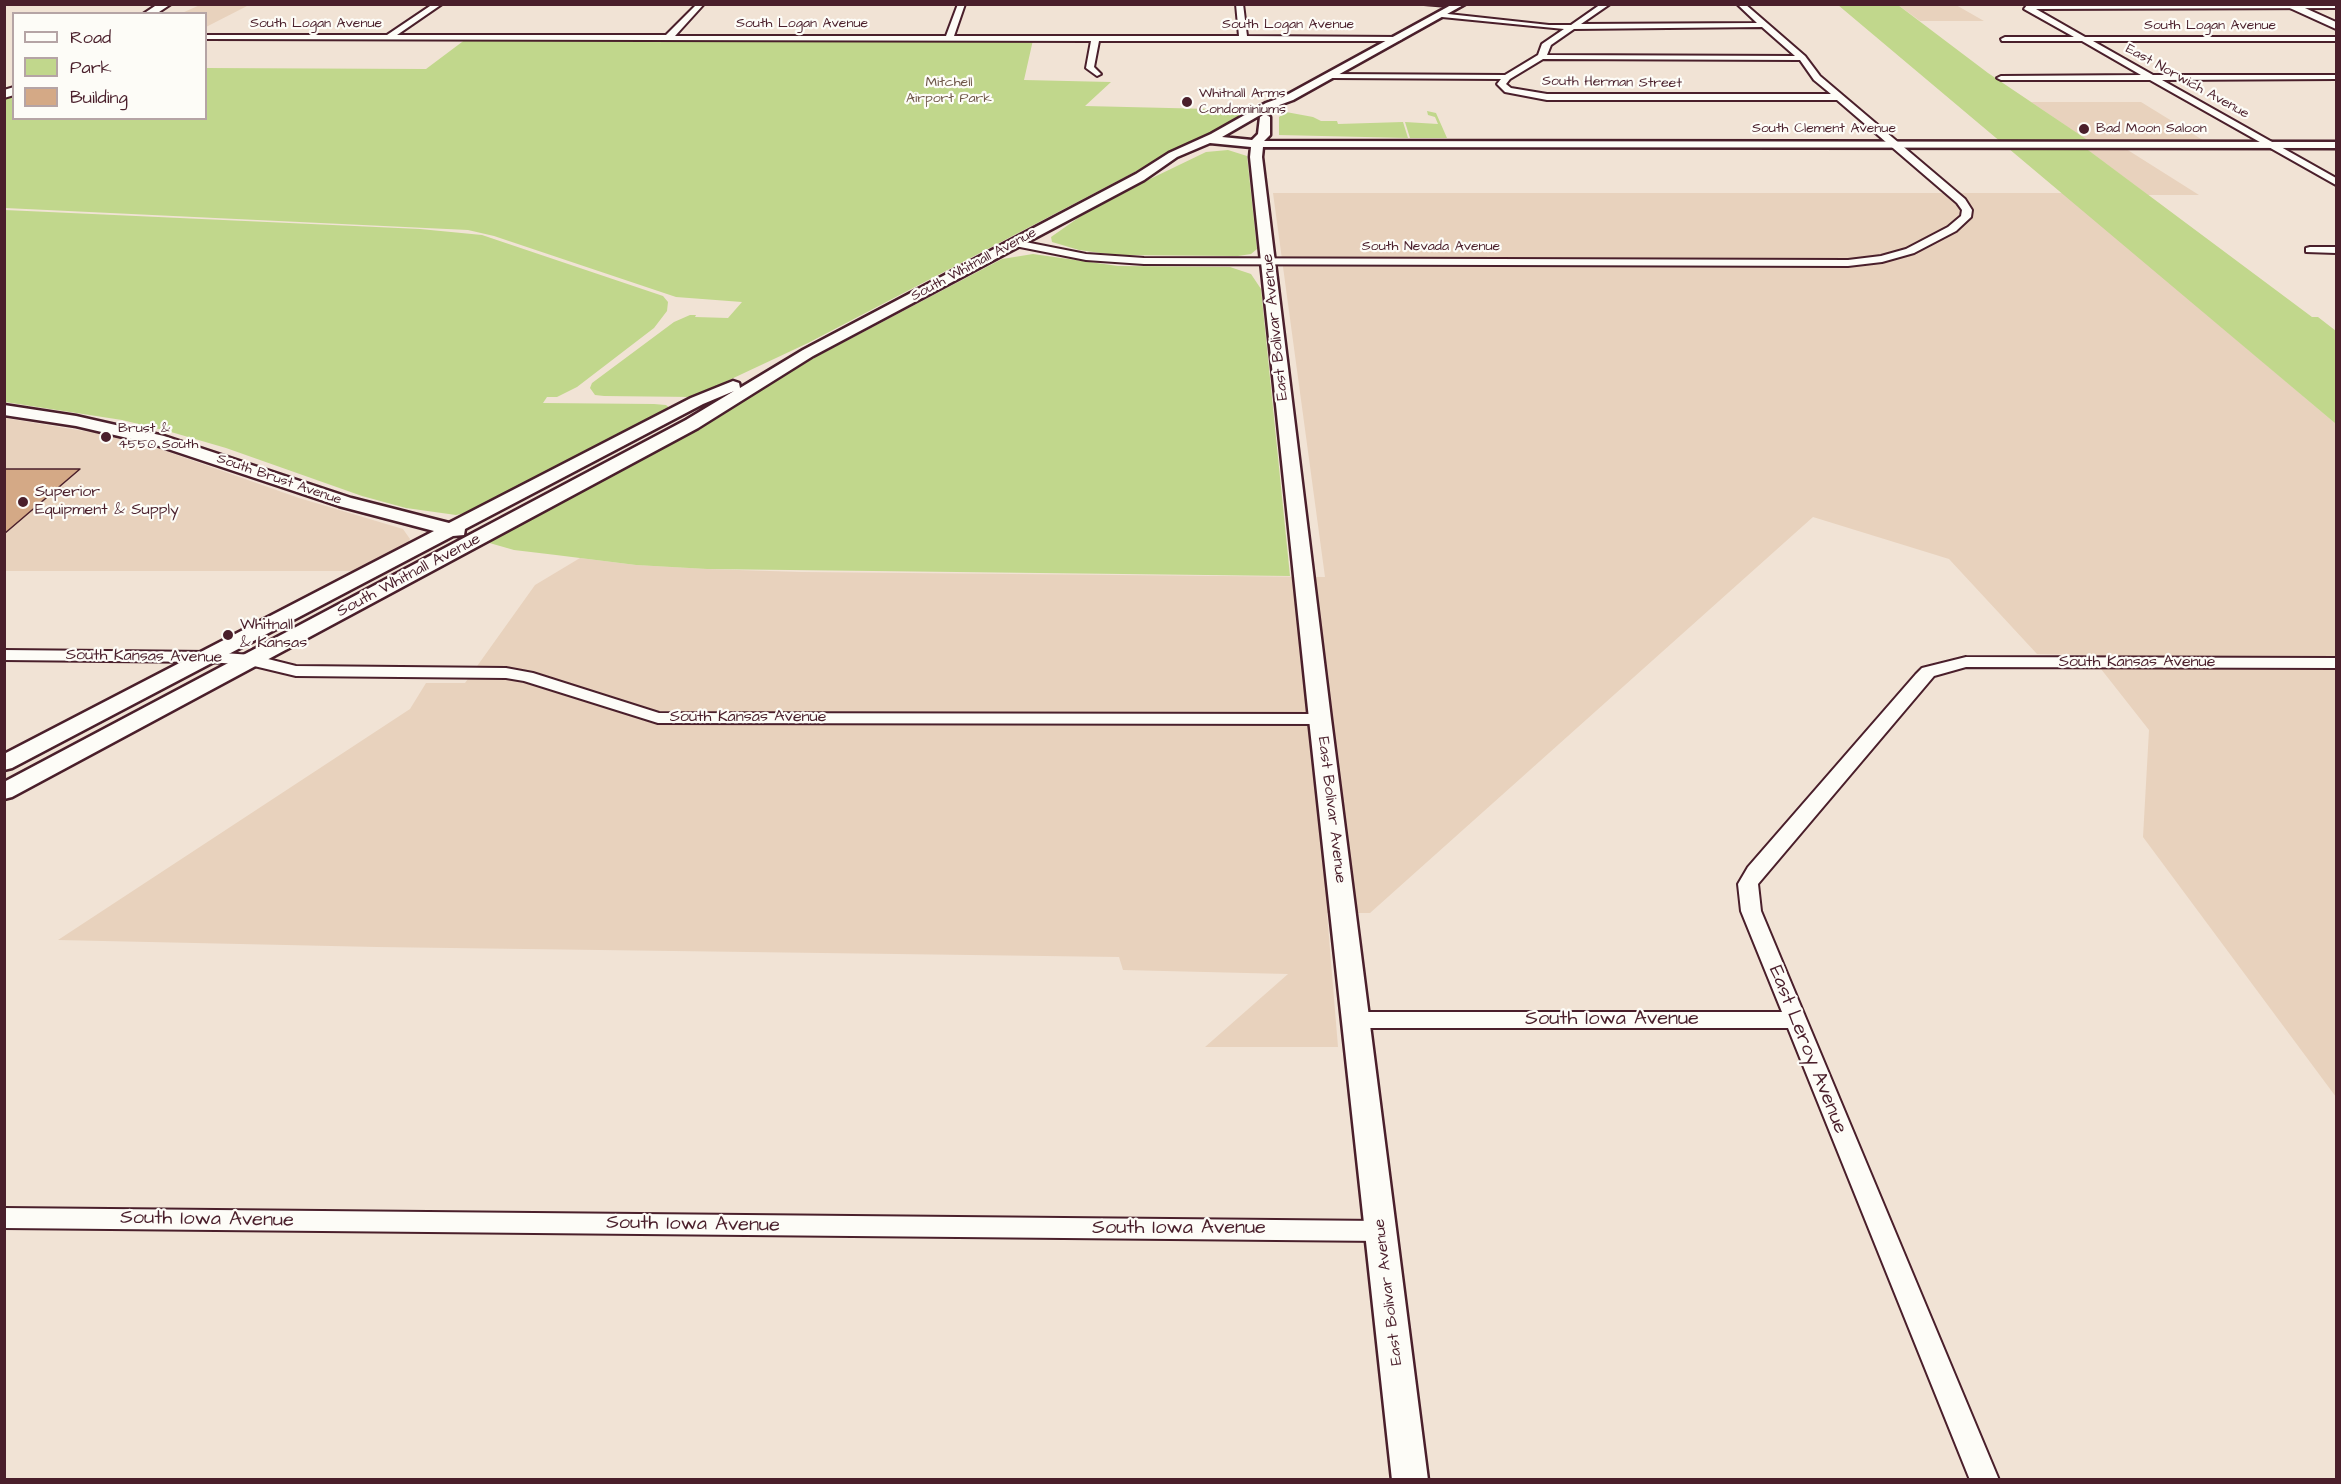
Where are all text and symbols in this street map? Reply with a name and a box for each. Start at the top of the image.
legend [12,12,207,120]
street label: South Logan Avenue [250,16,382,32]
street label: South Logan Avenue [736,16,868,32]
street label: South Logan Avenue [1222,17,1354,33]
street label: South Logan Avenue [2144,18,2276,34]
text: Road [70,25,111,50]
street label: East Norwich Avenue [2122,41,2252,123]
text: Park [70,55,112,80]
street label: South Herman Street [1542,73,1682,93]
park label: Mitchell Airport Park [906,75,992,108]
text: Building [70,85,128,110]
place label: Whitnall Arms Condominiums [1199,86,1286,118]
marker: Whitnall Arms Condominiums [1180,95,1194,109]
street label: South Clement Avenue [1752,121,1896,137]
place label: Bad Moon Saloon [2096,121,2207,137]
marker: Bad Moon Saloon [2077,122,2091,136]
street label: South Whitnall Avenue [908,225,1040,305]
street label: South Nevada Avenue [1362,239,1500,255]
street label: East Bolivar Avenue [1259,253,1293,401]
place label: Brust & 4550 South [118,421,198,454]
marker: Brust & 4550 South [99,430,113,444]
street label: South Brust Avenue [214,451,344,509]
place label: Superior Equipment & Supply [35,483,179,521]
marker: Superior Equipment & Supply [16,495,30,509]
street label: South Whitnall Avenue [334,530,484,622]
place label: Whitnall & Kansas [240,616,307,654]
marker: Whitnall & Kansas [221,628,235,642]
street label: South Kansas Avenue [66,646,222,668]
street label: South Kansas Avenue [2059,653,2215,673]
street label: South Kansas Avenue [670,708,826,728]
street label: East Bolivar Avenue [1312,736,1350,884]
street label: East Leroy Avenue [1762,962,1852,1138]
street label: South Iowa Avenue [1525,1008,1699,1032]
street label: South Iowa Avenue [120,1206,294,1234]
street label: South Iowa Avenue [606,1211,780,1239]
street label: South Iowa Avenue [1092,1217,1266,1241]
street label: East Bolivar Avenue [1370,1218,1408,1366]

